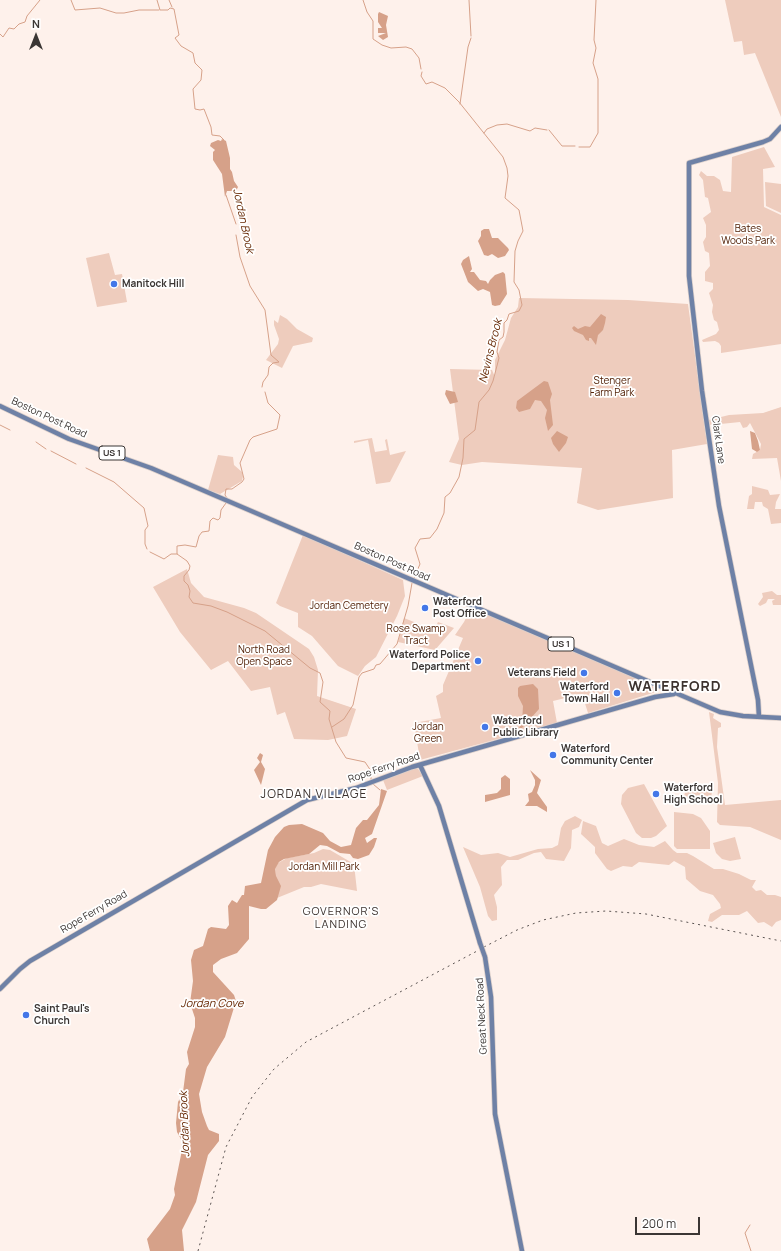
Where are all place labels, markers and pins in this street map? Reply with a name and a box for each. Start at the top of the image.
place label: Manitock Hill [122,278,184,290]
marker: Manitock Hill [109,279,119,289]
place label: Waterford Post Office [433,596,486,620]
marker: Waterford Post Office [420,603,430,613]
place label: Waterford Police Department [389,649,470,672]
marker: Waterford Police Department [473,656,483,666]
place label: Veterans Field [508,667,576,679]
marker: Veterans Field [579,668,589,678]
place label: Waterford Town Hall [560,681,609,704]
marker: Waterford Town Hall [612,688,622,698]
place label: Waterford Public Library [493,715,559,738]
marker: Waterford Public Library [480,722,490,732]
place label: Waterford Community Center [561,743,653,766]
marker: Waterford Community Center [548,750,558,760]
place label: Waterford High School [664,782,722,806]
marker: Waterford High School [651,789,661,799]
place label: Saint Paul's Church [34,1003,89,1026]
marker: Saint Paul's Church [21,1010,31,1020]

